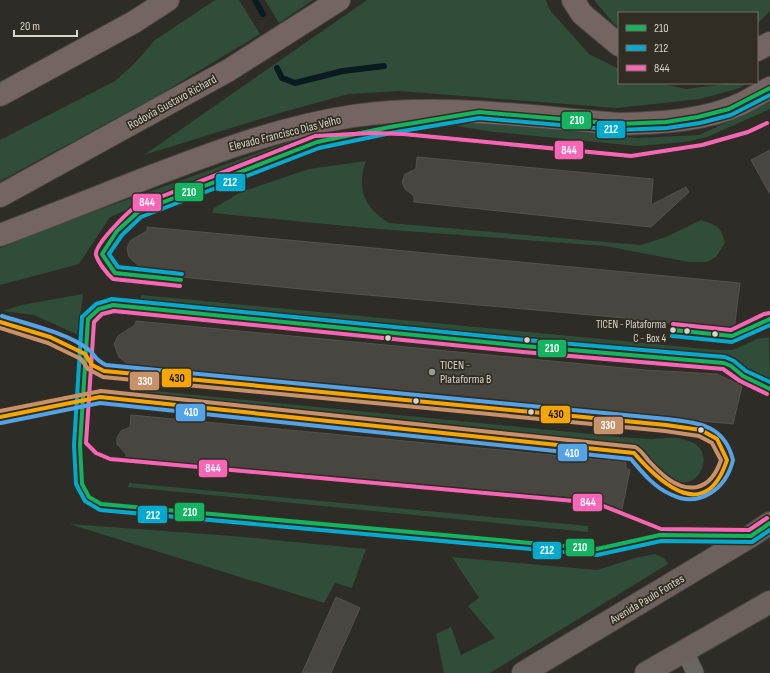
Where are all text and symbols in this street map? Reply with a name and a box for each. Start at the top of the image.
scale bar [14,12,77,38]
legend [618,12,758,84]
text: 20 m [20,19,40,34]
text: 210 [654,21,669,36]
text: 212 [654,41,668,56]
text: 844 [654,61,670,76]
street label: Rodovia Gustavo Richard [125,72,219,133]
line badge: 210 [561,111,592,130]
street label: Elevado Francisco Dias Velho [228,112,343,155]
text: 210 [570,114,584,127]
line badge: 212 [596,120,626,139]
text: 212 [604,123,618,136]
line badge: 844 [554,140,584,160]
text: 844 [561,144,577,157]
line badge: 212 [215,173,246,192]
text: 212 [223,176,237,189]
line badge: 210 [174,182,204,202]
text: 210 [182,186,196,199]
line badge: 844 [132,193,162,212]
text: 844 [139,196,155,209]
place label: TICEN - Plataforma C - Box 4 [596,318,666,345]
marker: TICEN - Plataforma C - Box 4 [668,325,678,335]
unlabelled marker [682,326,692,336]
unlabelled marker [710,329,720,339]
unlabelled marker [383,333,393,343]
unlabelled marker [522,335,532,345]
line badge: 210 [537,339,567,358]
text: 210 [545,342,559,355]
place label: TICEN - Plataforma B [440,358,491,387]
marker: TICEN - Plataforma B [427,367,437,377]
line badge: 430 [161,368,192,388]
line badge: 330 [129,371,160,391]
text: 430 [169,372,185,385]
text: 330 [137,375,153,388]
unlabelled marker [411,396,421,406]
line badge: 410 [175,403,206,422]
line badge: 430 [540,405,571,424]
text: 410 [184,406,198,419]
unlabelled marker [526,407,536,417]
text: 430 [548,408,564,421]
line badge: 330 [593,416,624,435]
text: 330 [600,419,616,432]
unlabelled marker [696,425,706,435]
line badge: 410 [557,443,588,462]
text: 410 [565,447,579,460]
line badge: 844 [198,459,228,478]
text: 844 [205,462,221,475]
line badge: 844 [572,493,603,512]
text: 844 [580,496,596,509]
line badge: 210 [174,502,205,522]
line badge: 212 [137,505,168,524]
text: 210 [183,506,197,519]
text: 212 [146,509,160,522]
line badge: 210 [565,538,595,557]
line badge: 212 [532,541,562,560]
text: 210 [573,541,587,554]
text: 212 [540,544,554,557]
street label: Avenida Paulo Fontes [606,571,687,628]

